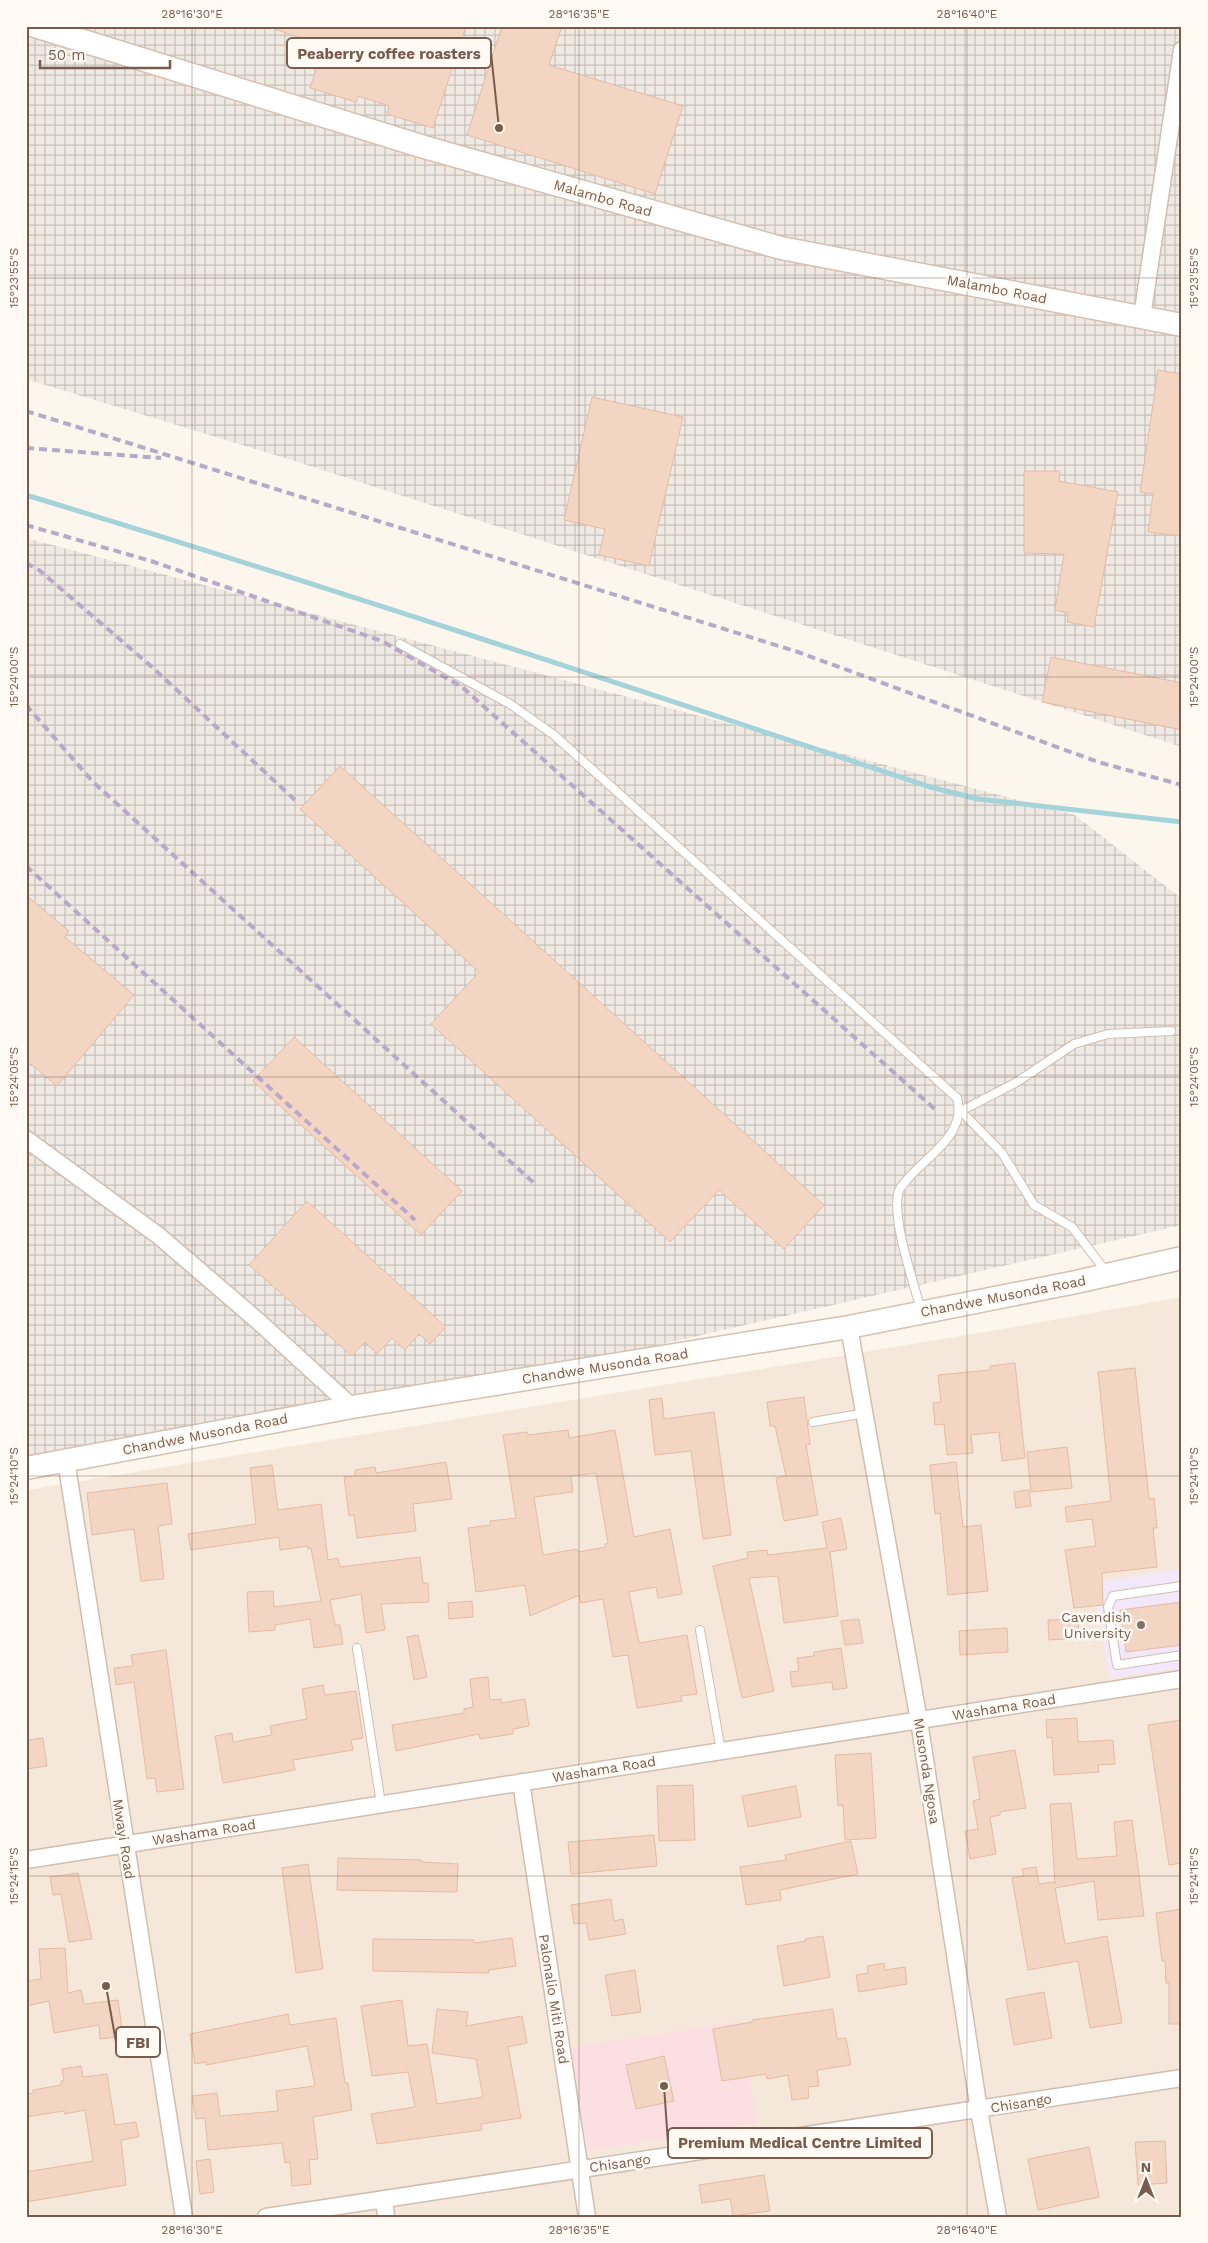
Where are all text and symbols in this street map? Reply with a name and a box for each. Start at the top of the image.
text: 28°16'30"E [161,7,223,21]
text: 28°16'35"E [548,7,610,21]
text: 28°16'40"E [937,7,998,21]
scale bar [40,38,170,70]
callout: Peaberry coffee roasters [287,38,491,68]
text: Peaberry coffee roasters [297,45,481,63]
text: 50 m [48,46,85,64]
street label: Malambo Road [552,176,654,220]
text: 15°23'55"S [7,248,21,308]
text: 15°23'55"S [1187,248,1201,308]
street label: Malambo Road [946,271,1048,307]
text: 15°24'00"S [7,647,21,707]
text: 15°24'00"S [1187,647,1201,707]
text: 15°24'05"S [7,1047,21,1107]
text: 15°24'05"S [1187,1047,1201,1107]
street label: Chandwe Musonda Road [919,1272,1087,1320]
street label: Chandwe Musonda Road [521,1345,689,1387]
street label: Chandwe Musonda Road [121,1410,289,1458]
text: 15°24'10"S [7,1447,21,1505]
text: 15°24'10"S [1187,1447,1201,1505]
place label: Cavendish University [1061,1609,1132,1641]
marker: Cavendish University [1135,1619,1147,1631]
street label: Washama Road [951,1691,1057,1723]
street label: Musonda Ngosa [911,1717,943,1825]
street label: Washama Road [551,1753,657,1785]
street label: Mwayi Road [110,1798,138,1880]
street label: Washama Road [151,1816,257,1848]
text: 15°24'15"S [7,1847,21,1905]
text: 15°24'15"S [1187,1847,1201,1905]
street label: Palonalio Miti Road [536,1933,572,2065]
callout: FBI [116,2027,160,2057]
text: FBI [126,2034,150,2052]
street label: Chisango [989,2090,1053,2116]
callout: Premium Medical Centre Limited [668,2128,932,2158]
text: Premium Medical Centre Limited [678,2134,922,2152]
street label: Chisango [588,2151,652,2175]
north arrow [1120,2156,1170,2206]
text: N [1141,2159,1151,2175]
text: 28°16'30"E [161,2223,223,2237]
text: 28°16'35"E [548,2223,610,2237]
text: 28°16'40"E [937,2223,998,2237]

